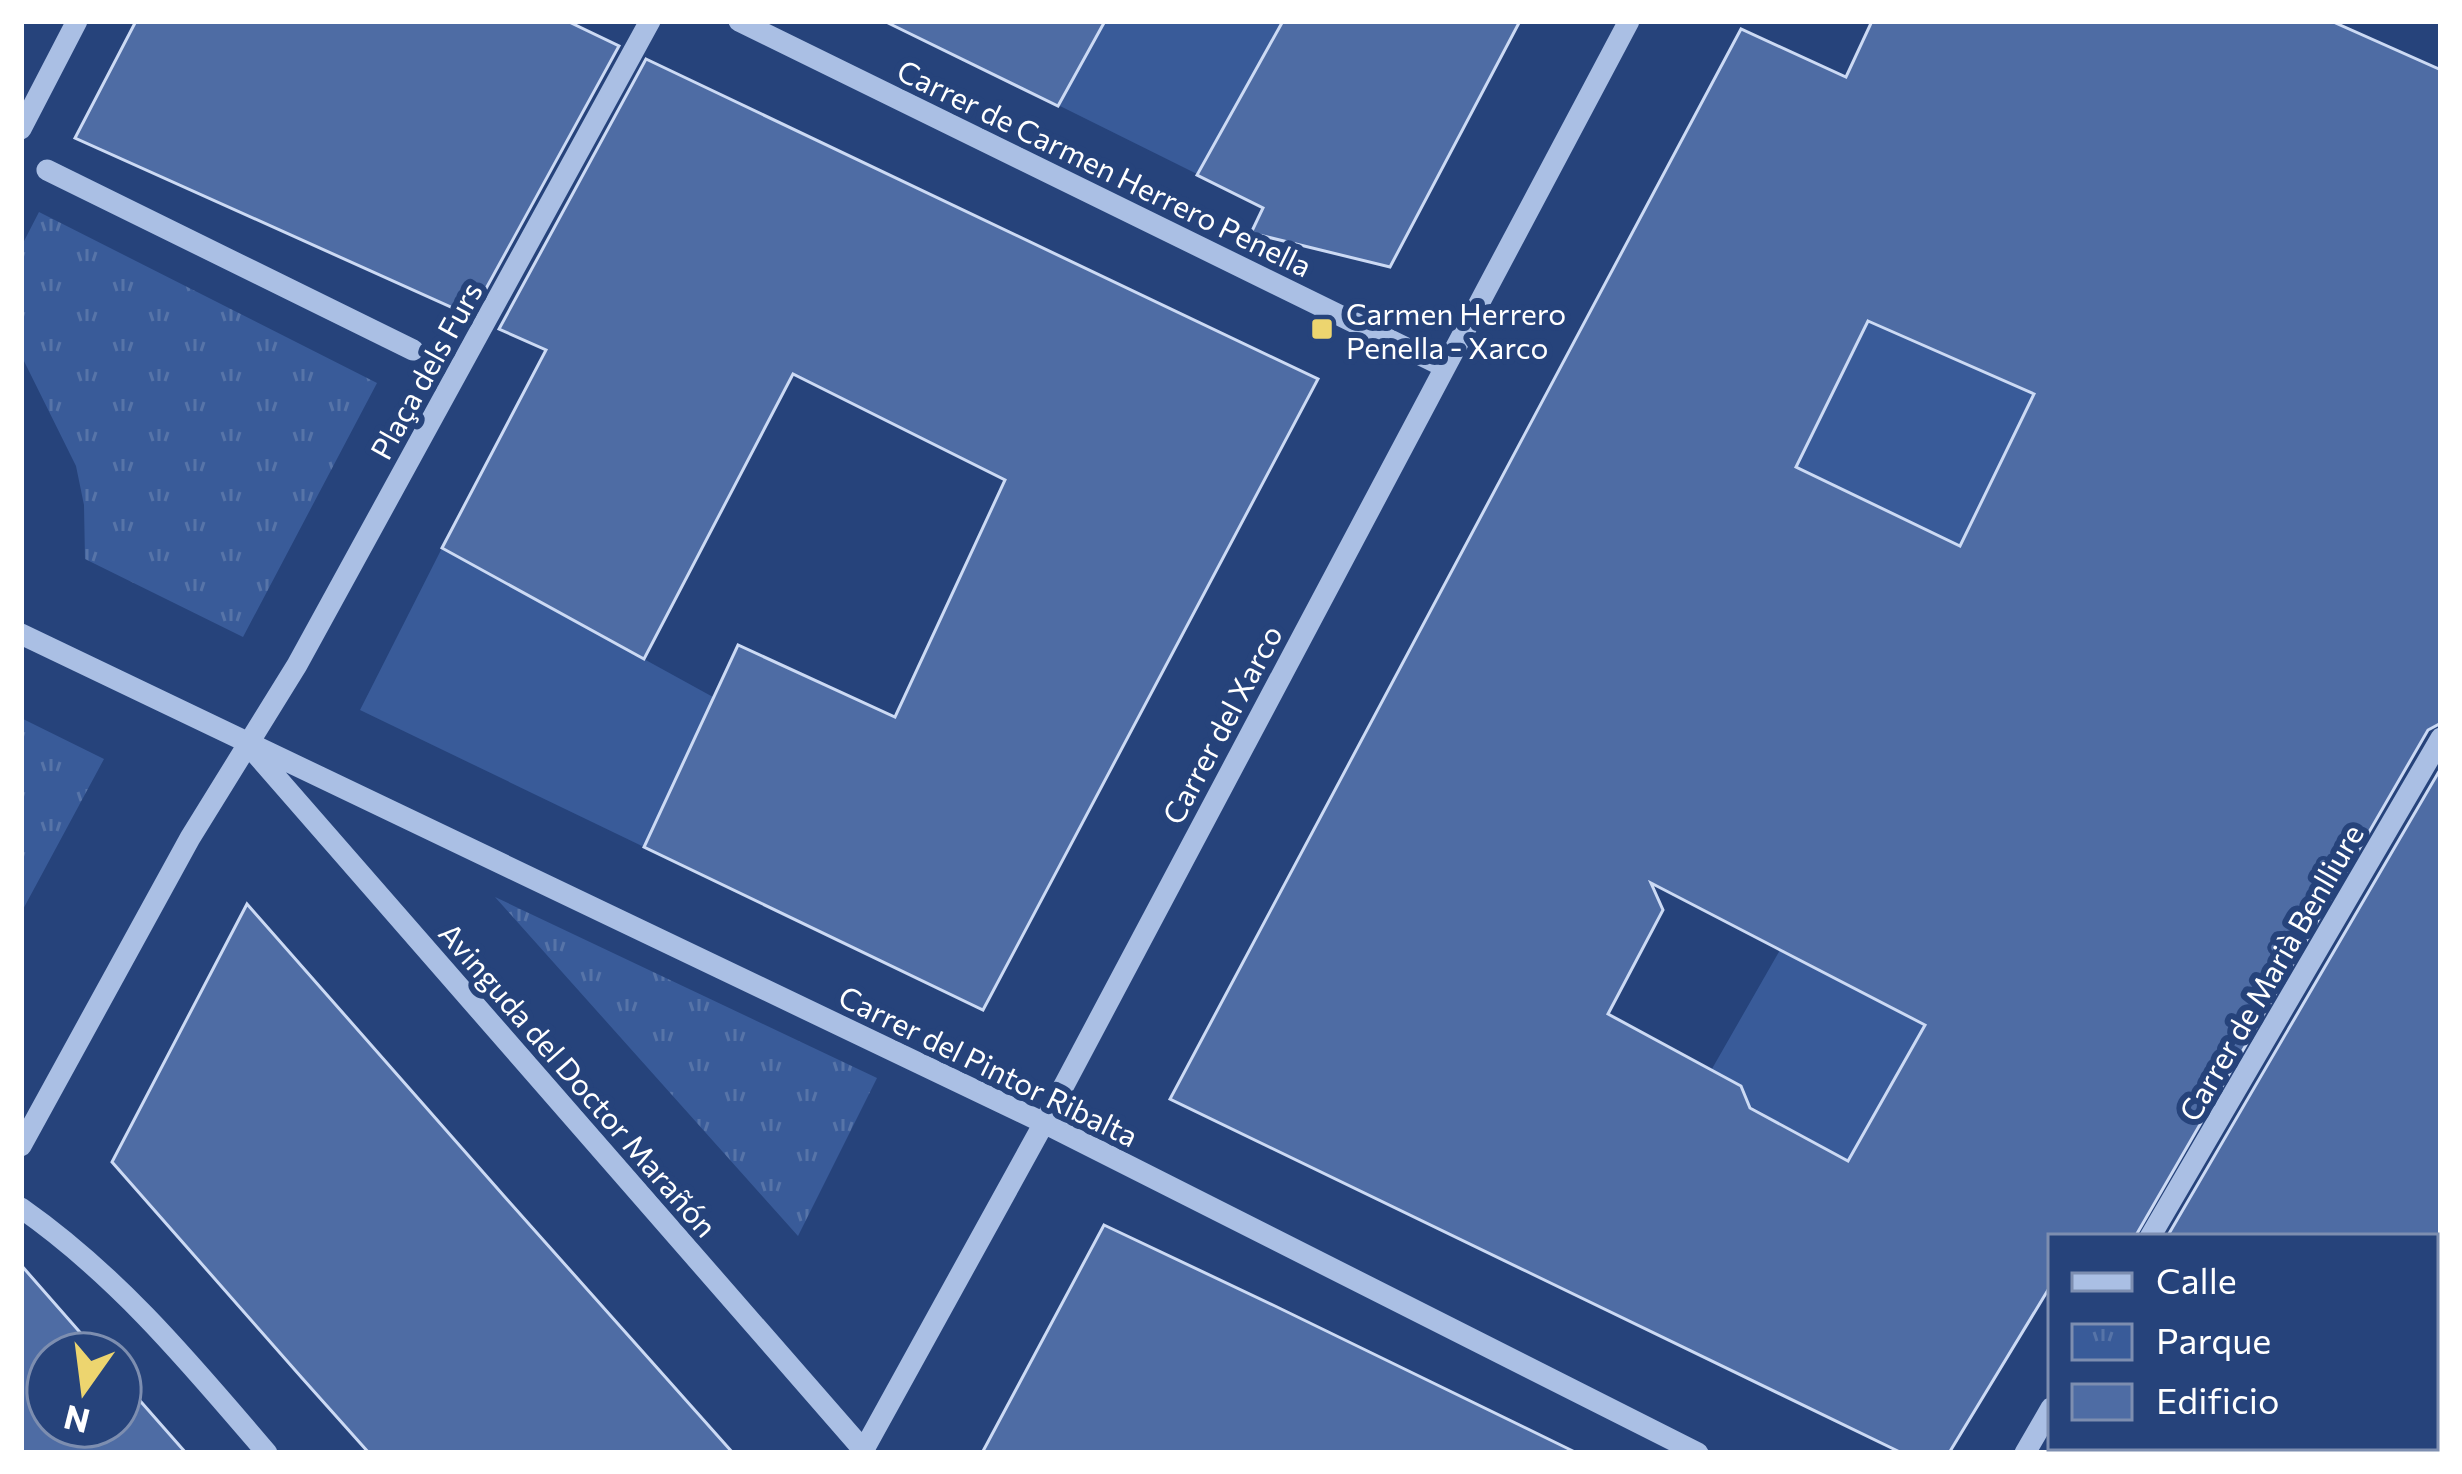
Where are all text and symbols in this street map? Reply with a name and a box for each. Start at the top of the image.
street label: Carrer de Carmen Herrero Penella [892,50,1318,284]
street label: Plaça dels Furs [361,275,489,465]
place label: Carmen Herrero Penella - Xarco [1346,294,1566,365]
marker: Carmen Herrero Penella - Xarco [1309,316,1335,342]
street label: Carrer del Xarco [1153,618,1289,830]
street label: Carrer de Marià Benlliure [2170,817,2370,1127]
street label: Avinguda del Doctor Marañón [432,914,726,1244]
street label: Carrer del Pintor Ribalta [833,976,1145,1154]
legend [2048,1234,2438,1450]
text: Calle [2156,1257,2237,1301]
text: Parque [2156,1317,2271,1361]
north arrow [24,1330,144,1450]
text: Edificio [2156,1377,2279,1421]
text: N [59,1398,93,1443]

